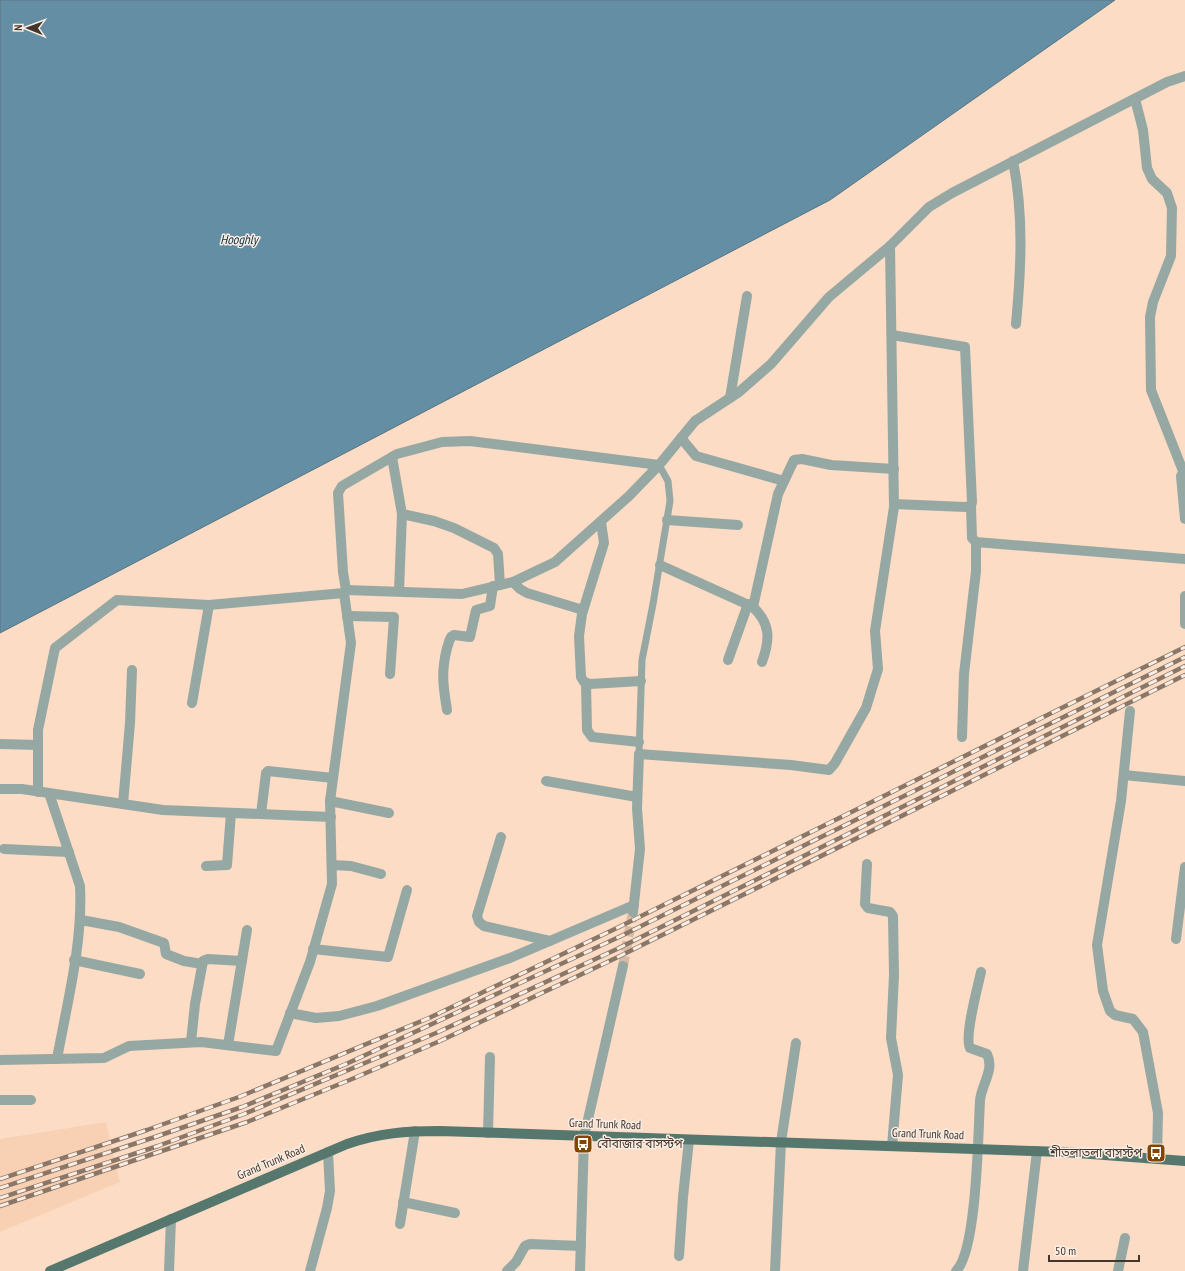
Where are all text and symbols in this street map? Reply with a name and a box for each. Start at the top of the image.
north arrow [8,8,48,48]
text: N [11,25,25,31]
water label: Hooghly [220,231,260,248]
street label: Grand Trunk Road [569,1115,641,1132]
street label: Grand Trunk Road [892,1125,964,1142]
bus stop icon: বৌবাজার বাসস্টপ [572,1133,594,1155]
place label: বৌবাজার বাসস্টপ [597,1136,683,1151]
street label: Grand Trunk Road [235,1141,307,1183]
bus stop icon: শীতলাতলা বাসস্টপ [1145,1142,1167,1164]
place label: শীতলাতলা বাসস্টপ [1049,1145,1142,1160]
scale bar [1049,1237,1139,1263]
text: 50 m [1055,1243,1076,1258]

